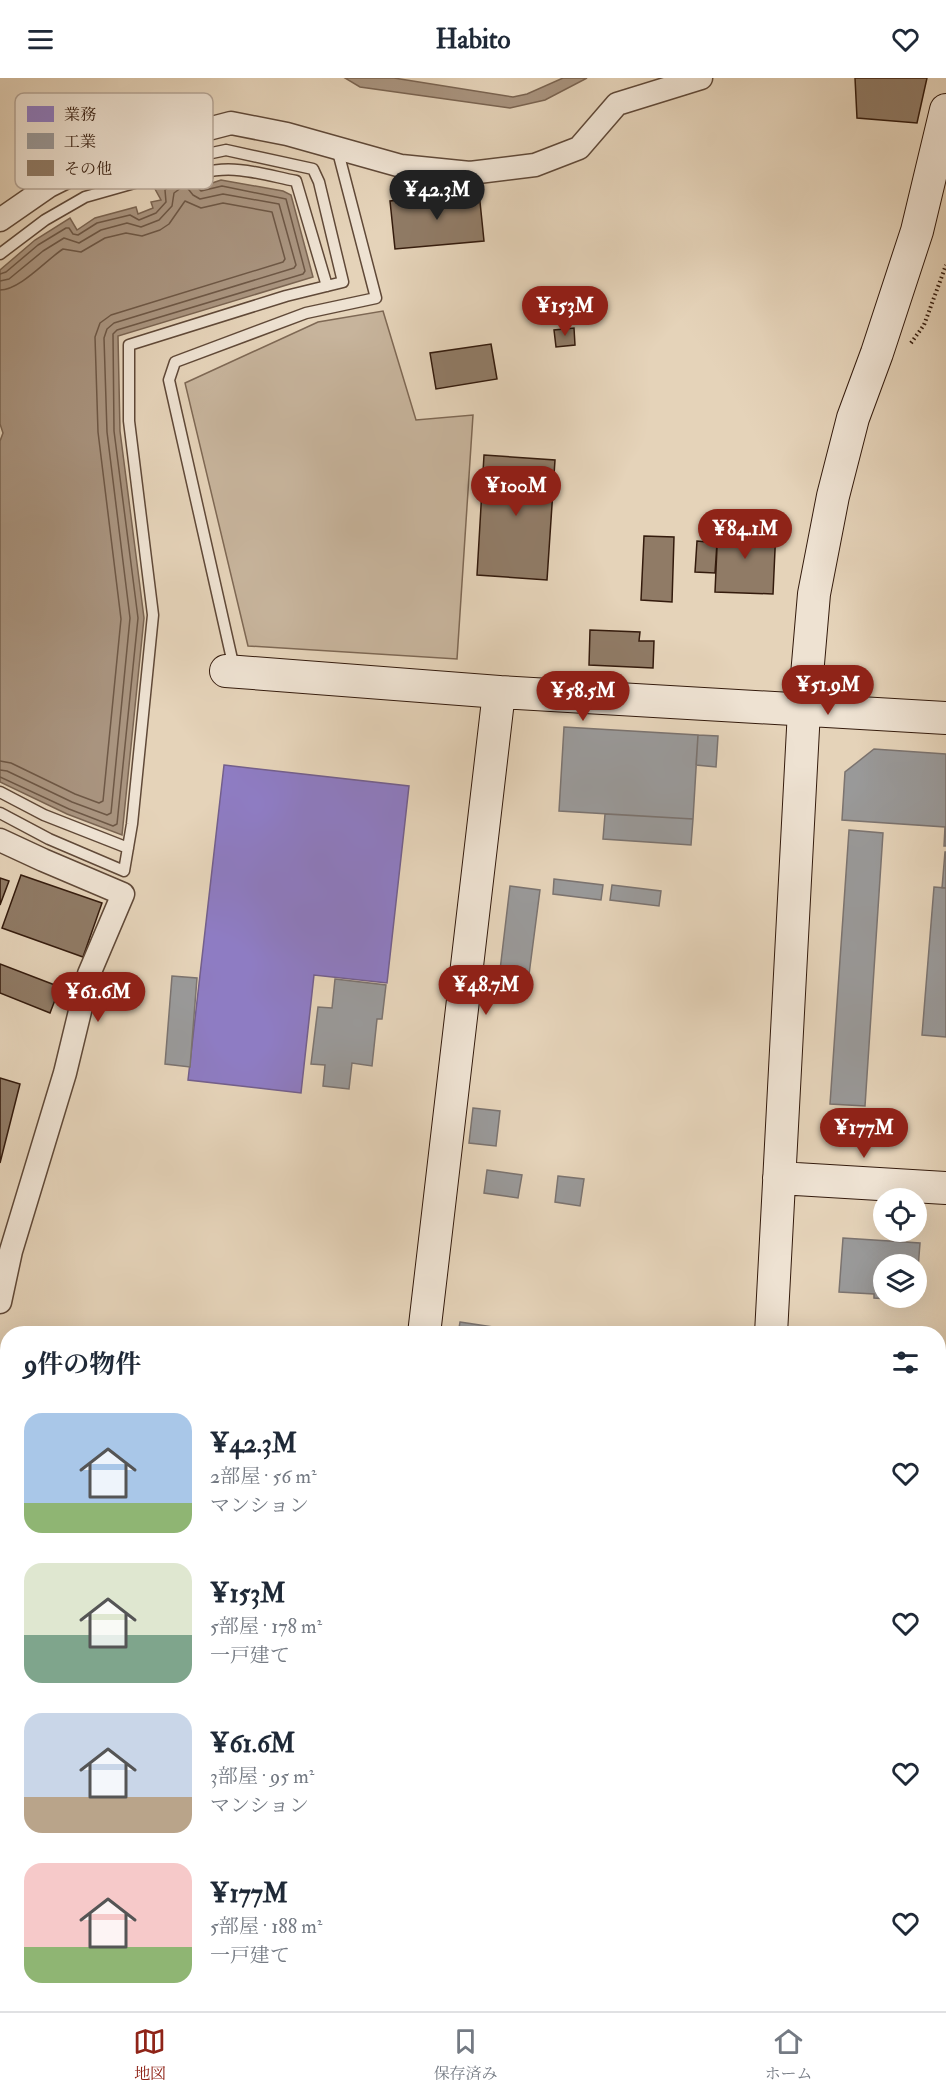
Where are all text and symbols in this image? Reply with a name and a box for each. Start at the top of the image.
icon: menu [24,23,57,56]
text: Habito [435,23,511,56]
icon: heart [889,23,922,56]
legend [15,93,213,189]
text: 業務 [64,105,96,125]
text: 工業 [64,132,96,152]
text: その他 [64,159,112,179]
pin: ¥42.3M [388,170,486,221]
text: ¥42.3M [404,177,470,202]
pin: ¥153M [523,286,607,337]
text: ¥153M [536,293,594,318]
pin: ¥100M [474,466,558,517]
text: ¥100M [485,473,547,498]
pin: ¥84.1M [696,509,794,560]
text: ¥84.1M [712,516,778,541]
pin: ¥51.9M [779,665,877,716]
pin: ¥58.5M [534,671,632,722]
text: ¥51.9M [796,672,860,697]
text: ¥58.5M [551,678,615,703]
pin: ¥48.7M [437,965,535,1016]
pin: ¥61.6M [49,972,147,1023]
text: ¥48.7M [453,972,519,997]
text: ¥61.6M [65,979,131,1004]
pin: ¥177M [822,1108,906,1159]
text: ¥177M [834,1115,894,1140]
map controls [873,1188,927,1308]
button: locate [873,1188,927,1242]
button: layers [873,1254,927,1308]
icon: filters [889,1346,922,1379]
text: 9件の物件 [24,1349,141,1381]
text: ¥42.3M [210,1428,297,1460]
icon: home [72,1437,144,1509]
icon: heart [889,1457,922,1490]
text: 2部屋 · 56 m² [210,1464,317,1489]
text: マンション [210,1493,309,1518]
text: ¥153M [210,1578,285,1610]
icon: home [72,1587,144,1659]
icon: heart [889,1607,922,1640]
text: 5部屋 · 178 m² [210,1614,322,1639]
text: 一戸建て [210,1643,290,1668]
text: ¥61.6M [210,1728,295,1760]
icon: home [72,1737,144,1809]
icon: heart [889,1757,922,1790]
text: 3部屋 · 95 m² [210,1764,314,1789]
text: マンション [210,1793,309,1818]
text: ¥177M [210,1878,288,1910]
icon: home [72,1887,144,1959]
icon: heart [889,1907,922,1940]
text: 5部屋 · 188 m² [210,1914,322,1939]
text: 一戸建て [210,1943,290,1968]
tab: 地図 [133,2025,166,2084]
tab: 保存済み [433,2025,497,2084]
tab: ホーム [764,2025,812,2084]

